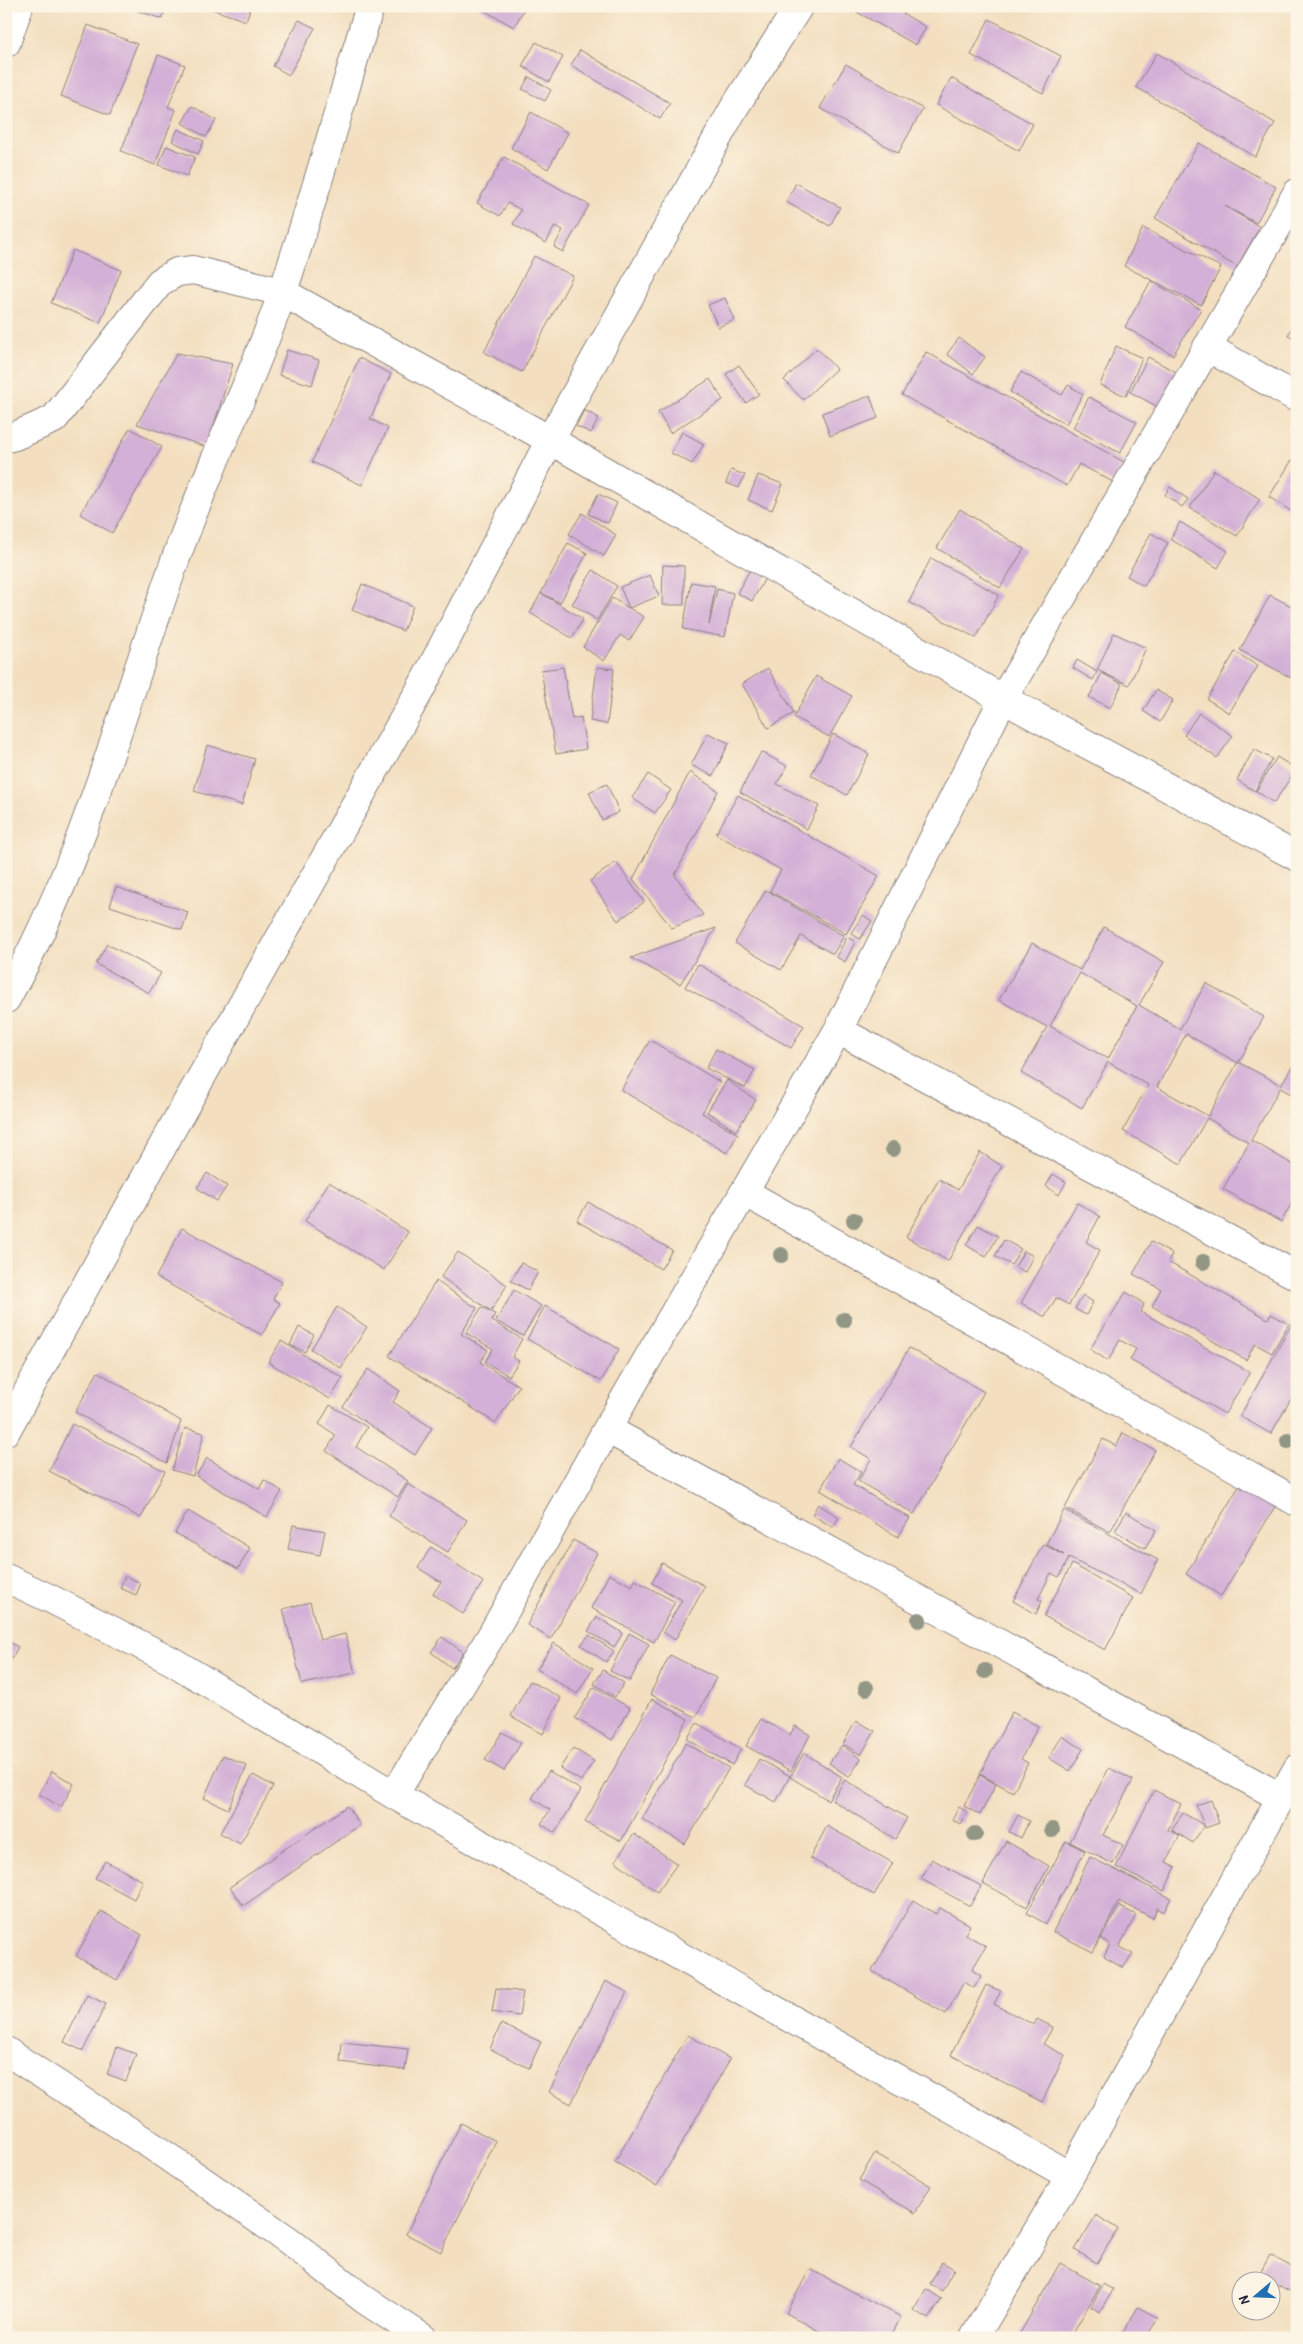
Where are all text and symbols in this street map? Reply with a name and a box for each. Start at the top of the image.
north arrow [1230,2272,1280,2322]
text: N [1233,2293,1253,2307]

